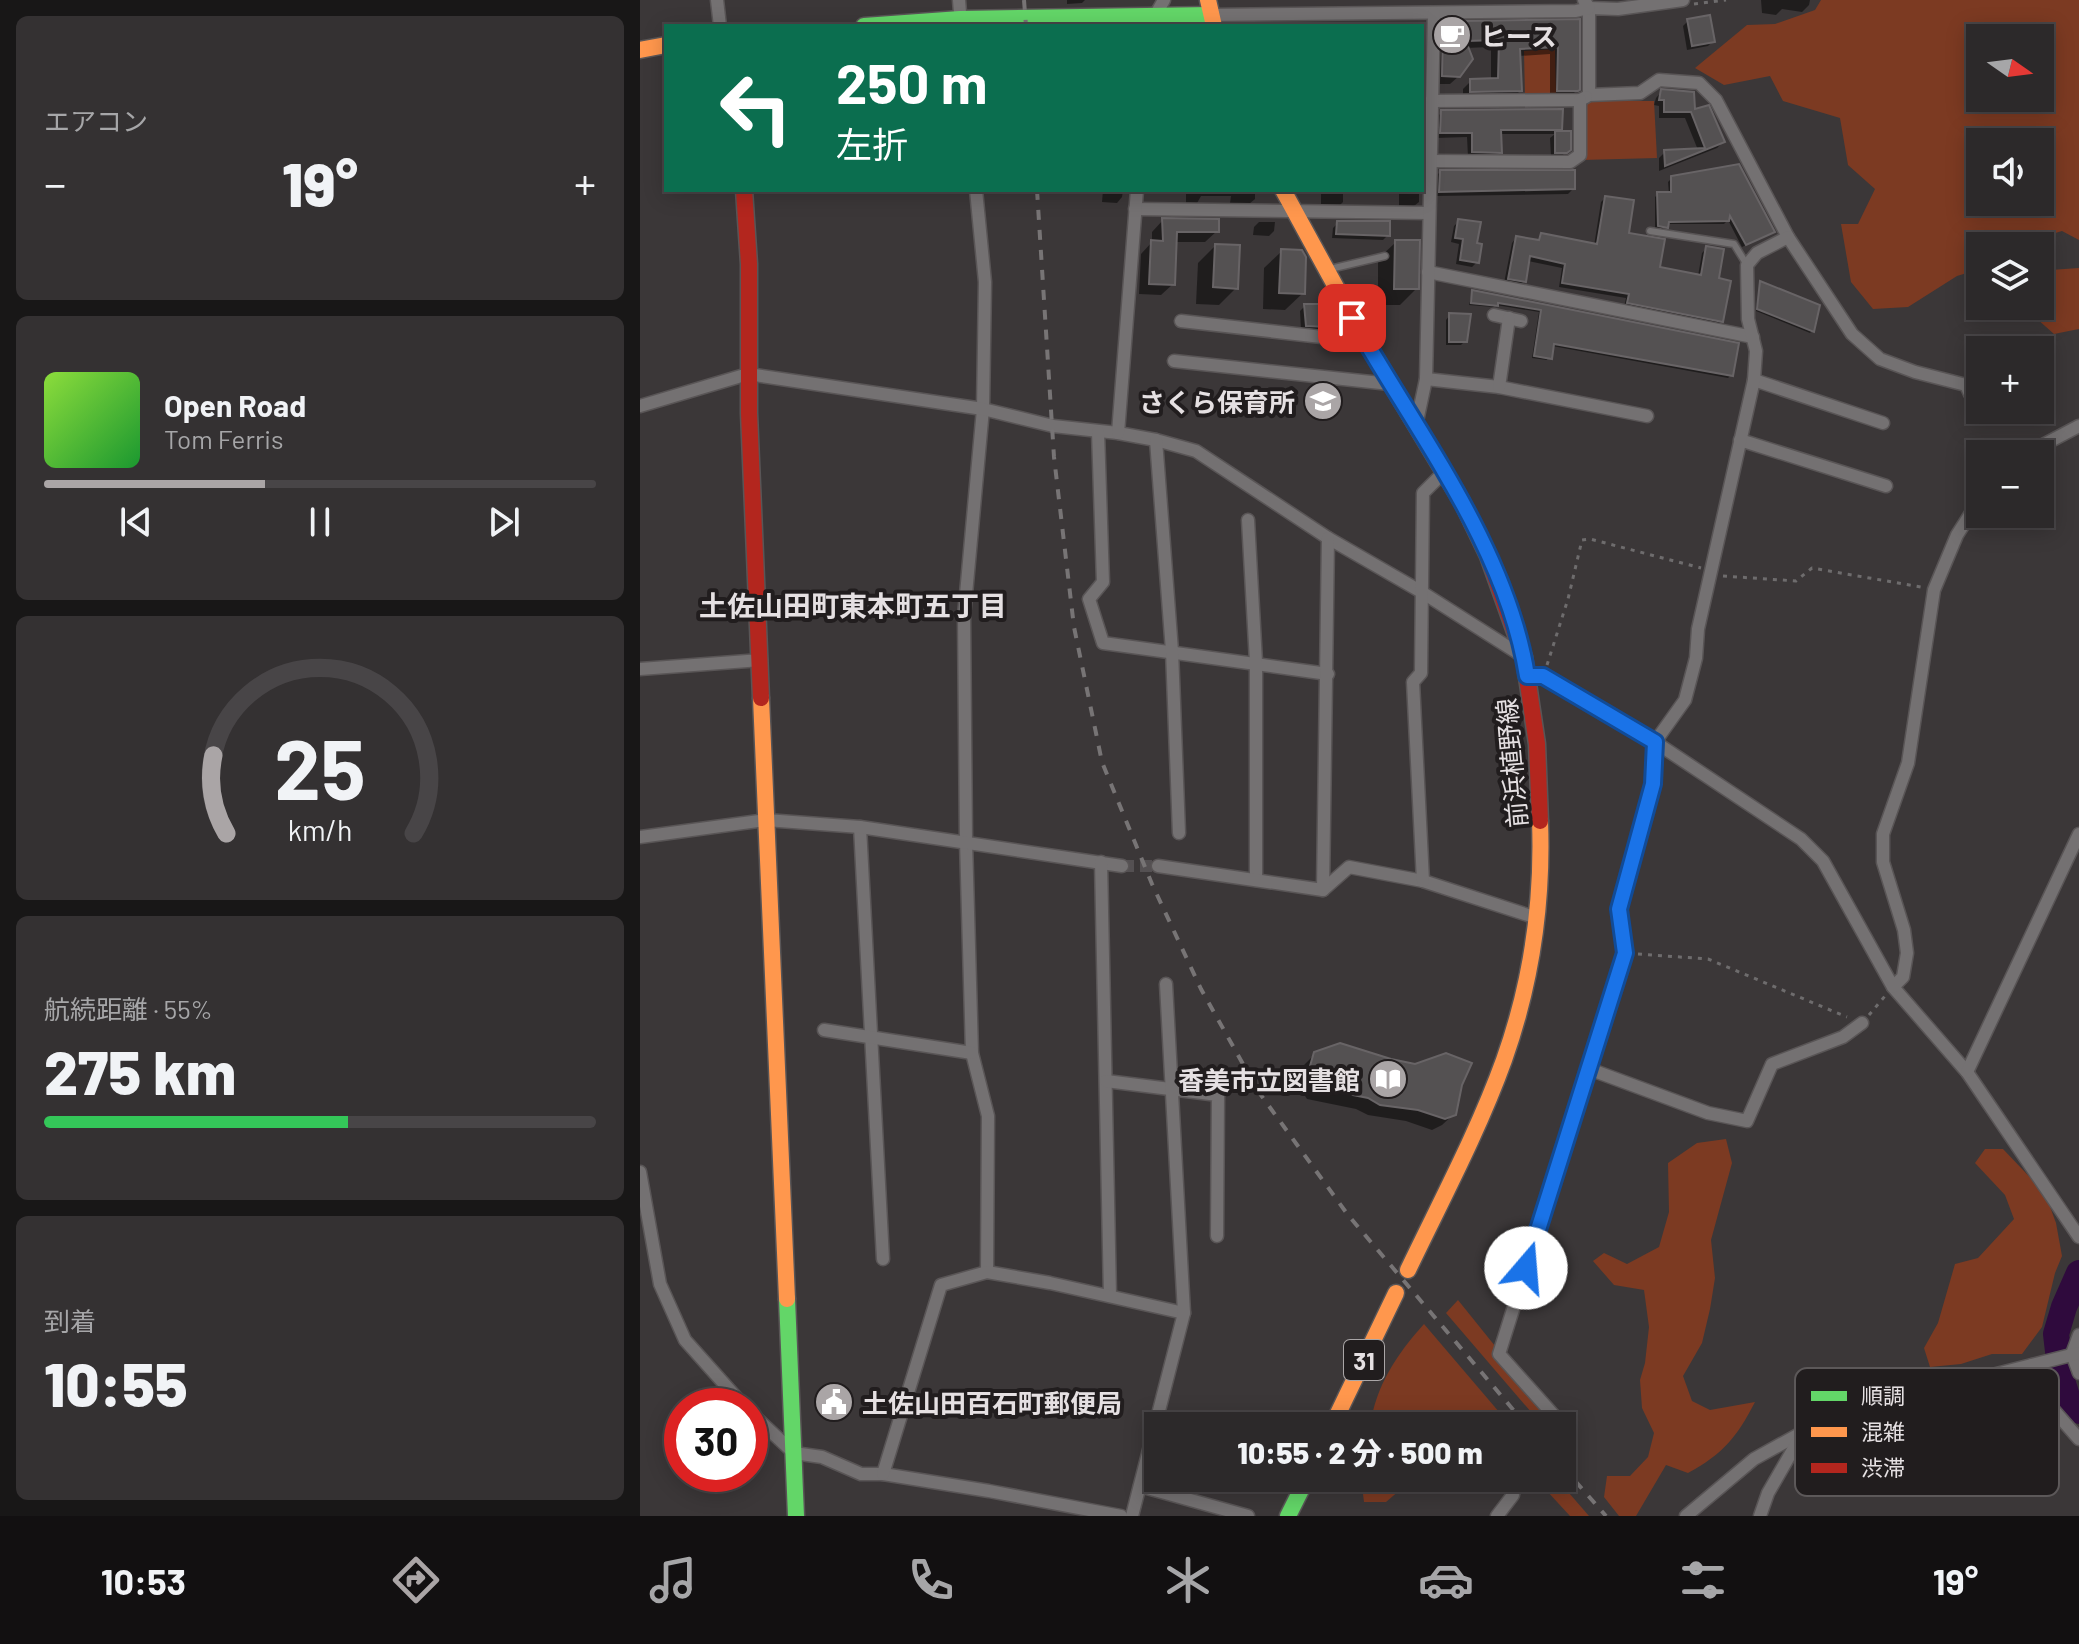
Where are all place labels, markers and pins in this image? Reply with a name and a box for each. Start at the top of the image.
cafe icon: ヒース [1431,14,1473,56]
place label: ヒース [1480,20,1557,51]
pin [1318,284,1386,352]
school or university icon: さくら保育所 [1302,380,1344,422]
place label: さくら保育所 [1139,386,1295,417]
library icon: 香美市立図書館 [1367,1058,1409,1100]
place label: 香美市立図書館 [1178,1064,1360,1095]
public building icon: 土佐山田百石町郵便局 [813,1381,855,1423]
place label: 土佐山田百石町郵便局 [862,1387,1122,1418]

